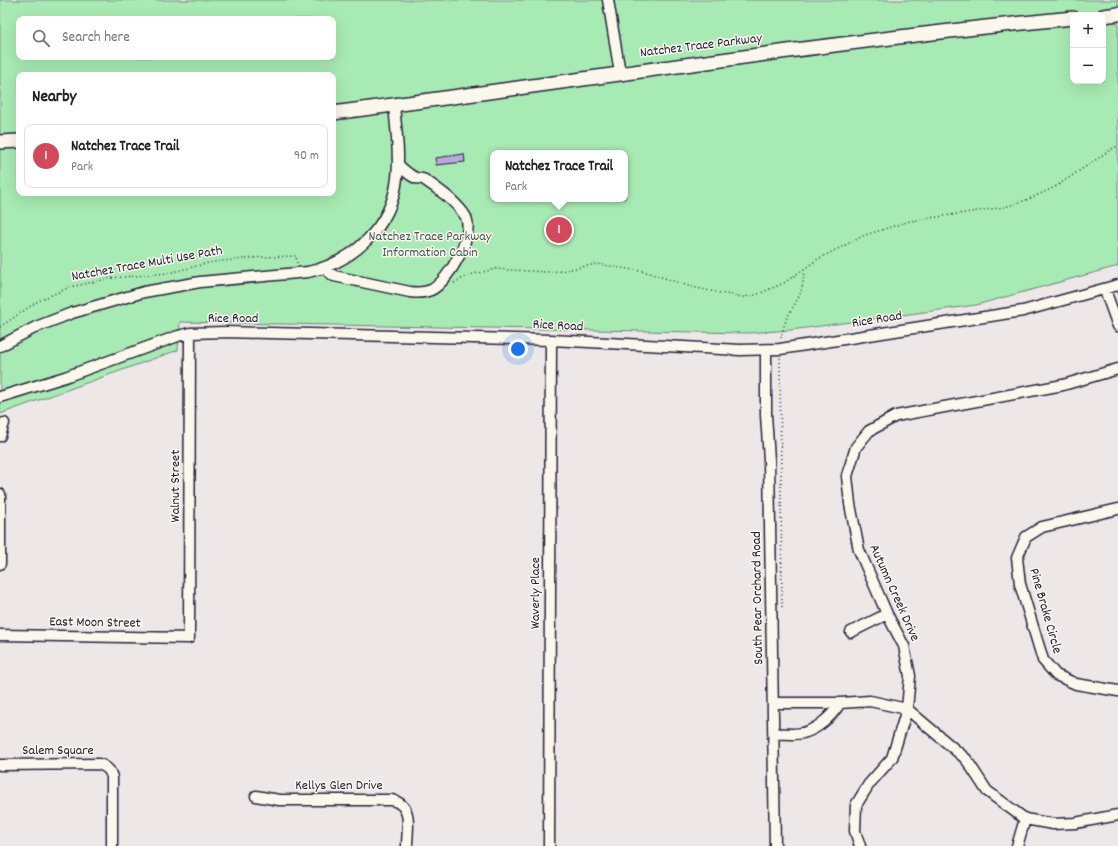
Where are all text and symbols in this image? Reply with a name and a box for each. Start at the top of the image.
map controls [1070,12,1106,84]
button: + [1070,12,1106,48]
search box [16,16,336,60]
icon: search [30,27,52,49]
text: Search here [62,27,130,49]
street label: Natchez Trace Parkway [639,29,764,63]
button: − [1070,48,1106,84]
text: Nearby [32,86,76,110]
text: Natchez Trace Trail [71,136,179,158]
text: 1 [45,147,47,166]
text: 90 m [294,147,319,166]
popup [490,150,628,202]
text: Natchez Trace Trail [505,156,613,178]
text: Park [71,158,93,177]
text: Park [505,178,527,197]
pin: 1 [546,215,572,245]
park label: Natchez Trace Parkway Information Cabin [369,227,492,263]
street label: Natchez Trace Multi Use Path [70,241,224,287]
street label: Rice Road [850,306,904,334]
street label: Rice Road [208,309,258,329]
street label: Rice Road [532,315,584,337]
your location [508,339,528,359]
street label: Walnut Street [166,450,186,522]
street label: South Pear Orchard Road [747,531,769,665]
street label: Autumn Creek Drive [864,541,924,645]
street label: Waverly Place [526,557,546,629]
street label: Pine Brake Circle [1023,566,1067,656]
street label: East Moon Street [49,612,141,634]
street label: Salem Square [22,741,94,761]
street label: Kellys Glen Drive [295,776,383,796]

